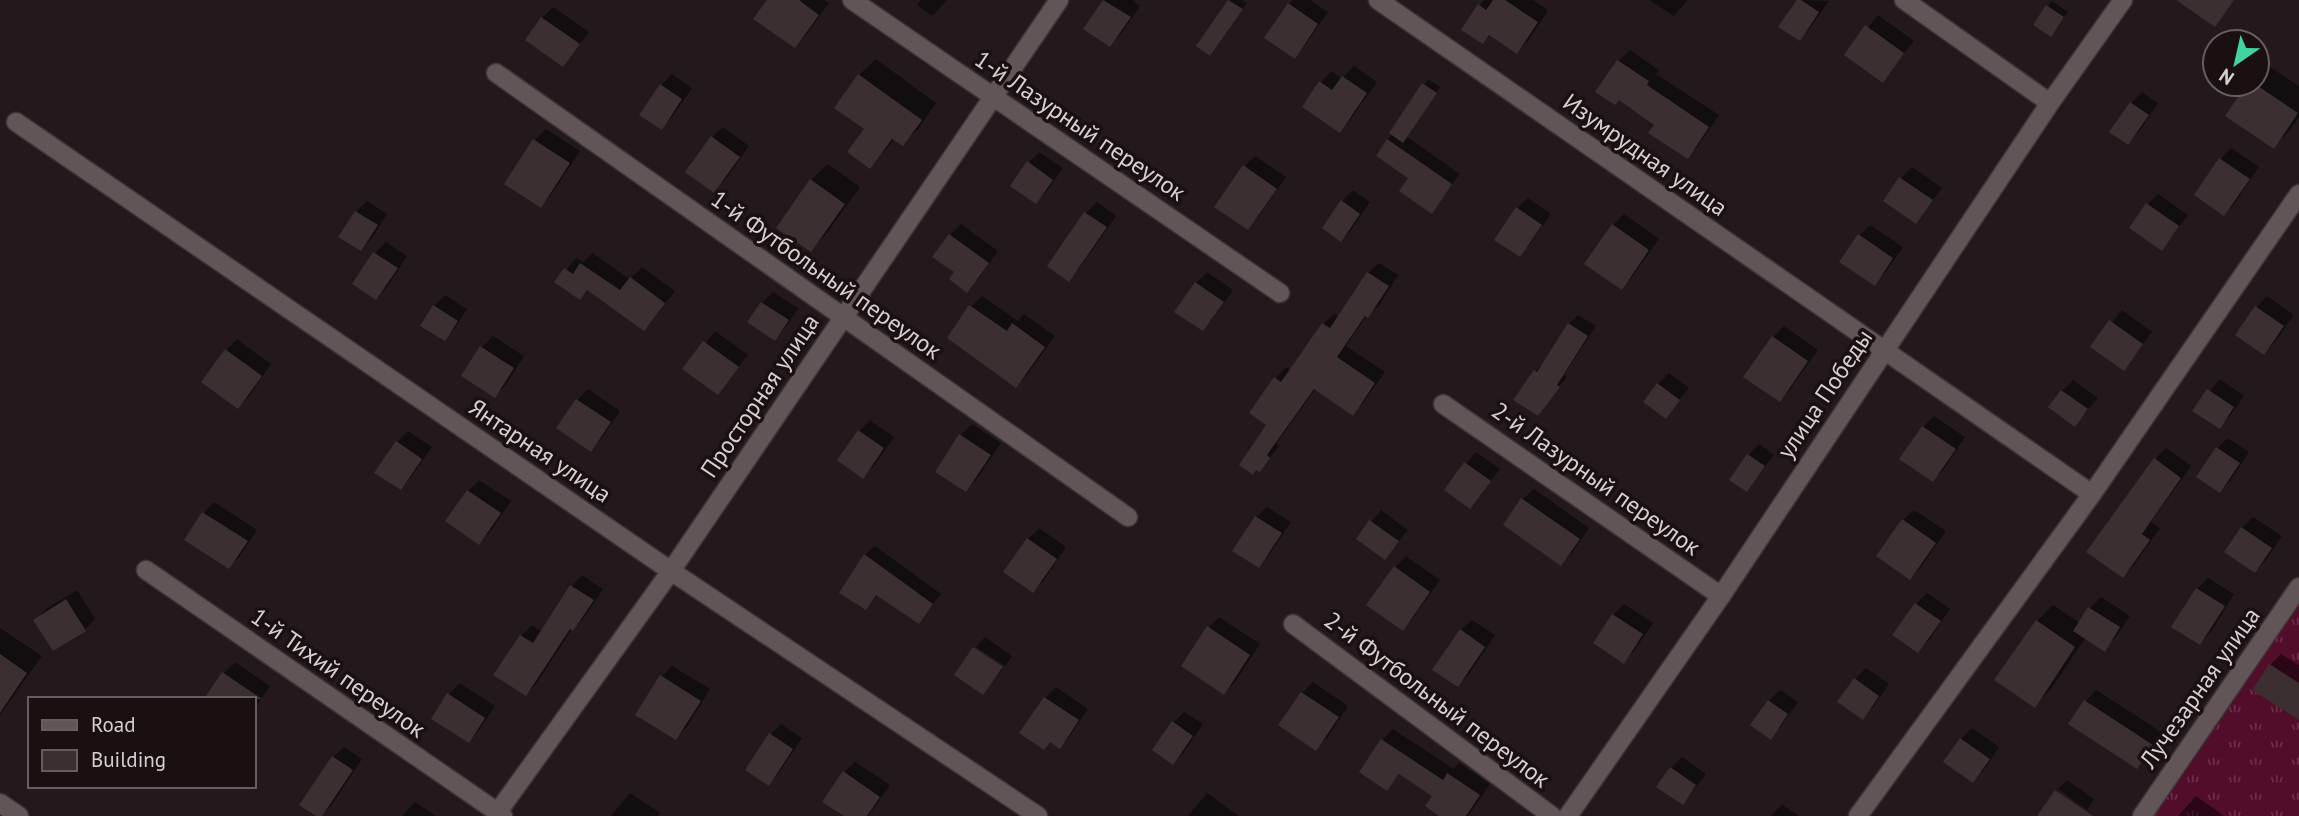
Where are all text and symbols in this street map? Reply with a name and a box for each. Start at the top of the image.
north arrow [2201,28,2271,98]
street label: 1-й Лазурный переулок [969,43,1192,208]
text: N [2215,64,2238,91]
street label: Изумрудная улица [1557,86,1734,223]
street label: 1-й Футбольный переулок [705,183,948,366]
street label: Просторная улица [693,308,826,484]
street label: улица Победы [1770,323,1879,464]
street label: Янтарная улица [463,392,617,510]
street label: 2-й Лазурный переулок [1486,395,1707,563]
street label: 1-й Тихий переулок [245,601,432,745]
street label: Лучезарная улица [2132,601,2267,775]
street label: 2-й Футбольный переулок [1318,605,1557,795]
legend [28,697,256,788]
text: Road [91,711,135,738]
text: Building [91,746,166,773]

